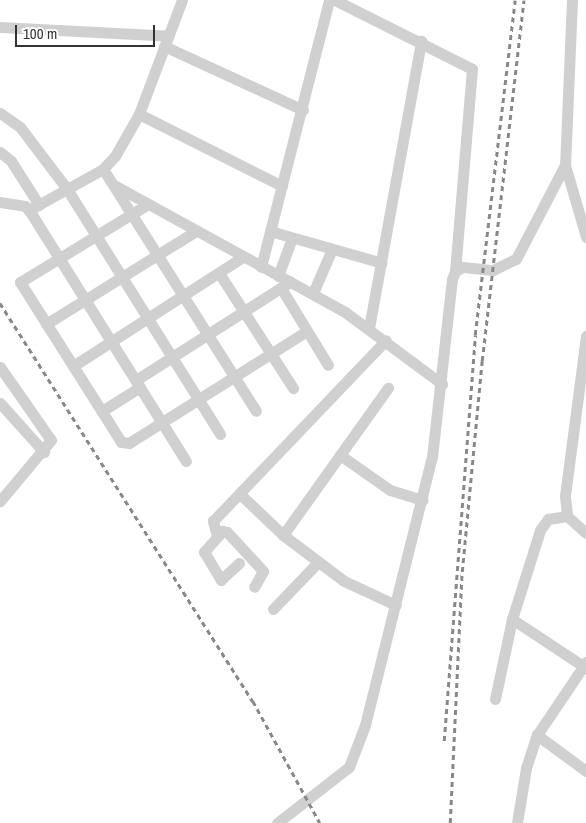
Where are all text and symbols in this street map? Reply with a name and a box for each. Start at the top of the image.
scale bar [18,15,158,47]
text: 100 m [23,23,57,44]

